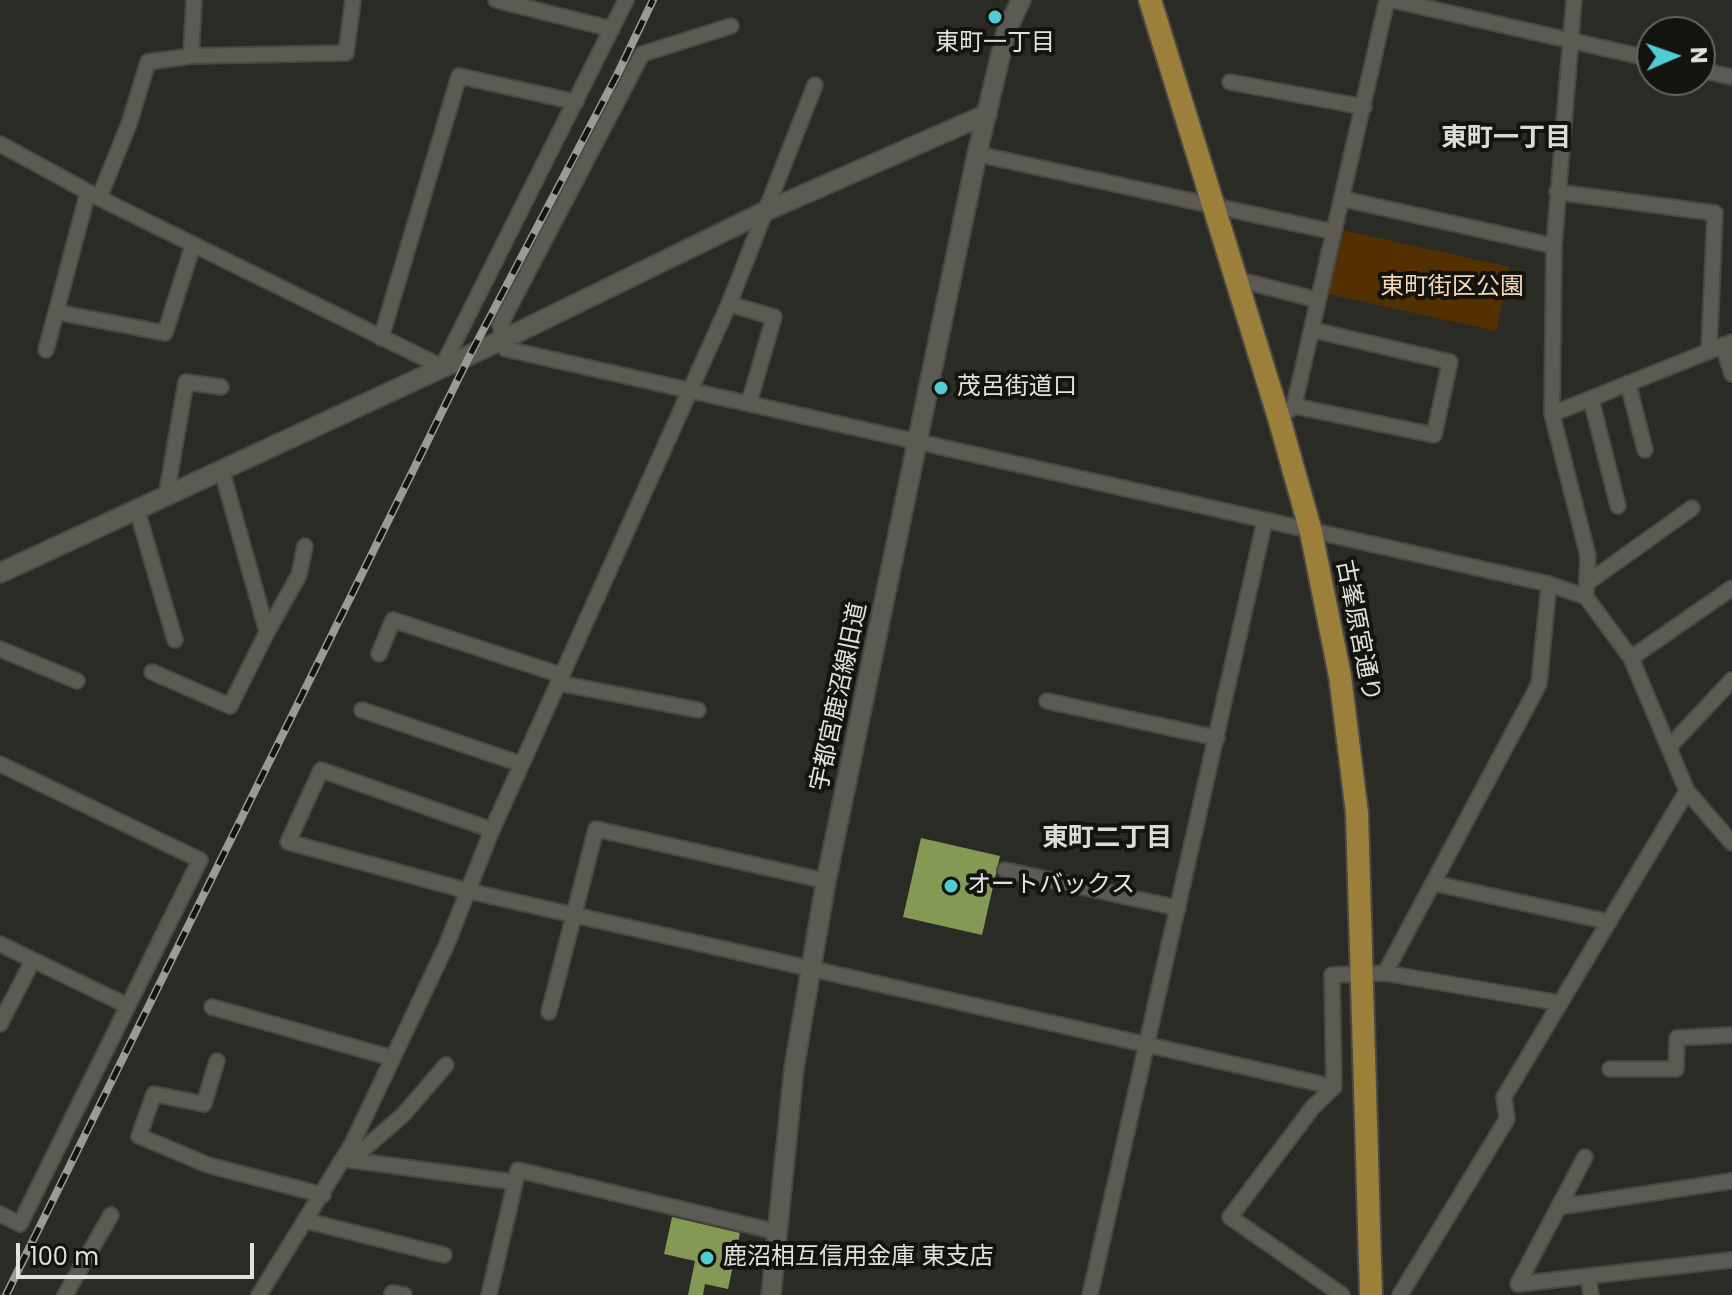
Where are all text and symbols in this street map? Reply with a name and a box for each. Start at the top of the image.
marker: 東町一丁目 [986,8,1004,26]
north arrow [1636,16,1716,96]
place label: 東町一丁目 [935,30,1055,58]
text: N [1683,46,1714,64]
district label: 東町一丁目 [1441,123,1571,155]
park label: 東町街区公園 [1380,274,1524,302]
place label: 茂呂街道口 [957,374,1077,402]
marker: 茂呂街道口 [932,379,950,397]
street label: 古峯原宮通り [1329,558,1385,704]
street label: 宇都宮鹿沼線旧道 [806,600,874,794]
district label: 東町二丁目 [1042,823,1172,855]
place label: オートバックス [967,872,1135,900]
marker: オートバックス [942,877,960,895]
scale bar [20,1227,258,1277]
text: 100 m [30,1240,99,1273]
place label: 鹿沼相互信用金庫 東支店 [723,1244,993,1272]
marker: 鹿沼相互信用金庫 東支店 [698,1249,716,1267]

